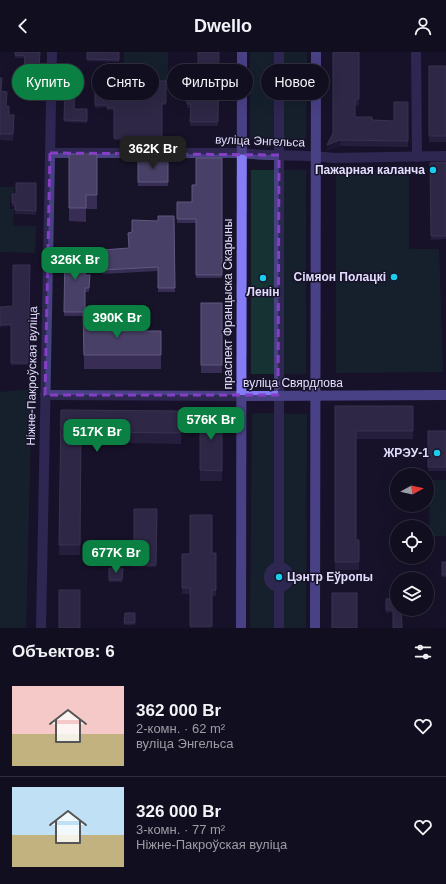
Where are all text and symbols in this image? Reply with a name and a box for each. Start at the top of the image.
icon: back [12,15,34,37]
icon: person [412,15,434,37]
text: Dwello [194,16,252,36]
chip: Купить [12,64,84,100]
chip: Снять [92,64,159,100]
chip: Фильтры [167,64,253,100]
chip: Новое [261,64,329,100]
street label: вуліца Энгельса [215,132,306,150]
pin: 362K Br [116,136,190,170]
text: 362K Br [128,141,178,156]
place label: Пажарная каланча [315,163,425,177]
marker: Пажарная каланча [428,165,438,175]
street label: праспект Францыска Скарыны [221,219,235,389]
pin: 326K Br [38,247,112,281]
text: 326K Br [50,252,100,267]
place label: Сімяон Полацкі [294,270,386,284]
marker: Сімяон Полацкі [389,272,399,282]
marker: Ленін [258,273,268,283]
place label: Ленін [247,285,279,299]
pin: 390K Br [80,305,154,339]
street label: Ніжне-Пакроўская вуліца [24,306,40,446]
text: 390K Br [92,310,142,325]
street label: вуліца Свярдлова [243,376,343,390]
pin: 576K Br [174,407,248,441]
text: 576K Br [186,412,236,427]
pin: 517K Br [60,419,134,453]
text: 517K Br [72,424,122,439]
place label: ЖРЭУ-1 [382,446,429,460]
marker: ЖРЭУ-1 [432,448,442,458]
north arrow [390,468,434,512]
map controls [390,468,434,616]
button: locate [390,520,434,564]
pin: 677K Br [79,540,153,574]
text: 677K Br [91,545,141,560]
place label: Цэнтр Еўропы [287,570,373,584]
marker: Цэнтр Еўропы [274,572,284,582]
button: layers [390,572,434,616]
icon: filters [412,641,434,663]
text: Объектов: 6 [12,642,115,661]
text: 362 000 Br [136,701,221,720]
icon: home [44,702,92,750]
icon: heart [412,715,434,737]
text: 2-комн. · 62 m² [136,721,225,736]
text: вуліца Энгельса [136,736,233,751]
text: 326 000 Br [136,802,221,821]
icon: home [44,803,92,851]
icon: heart [412,816,434,838]
text: 3-комн. · 77 m² [136,822,225,837]
text: Ніжне-Пакроўская вуліца [136,837,287,852]

